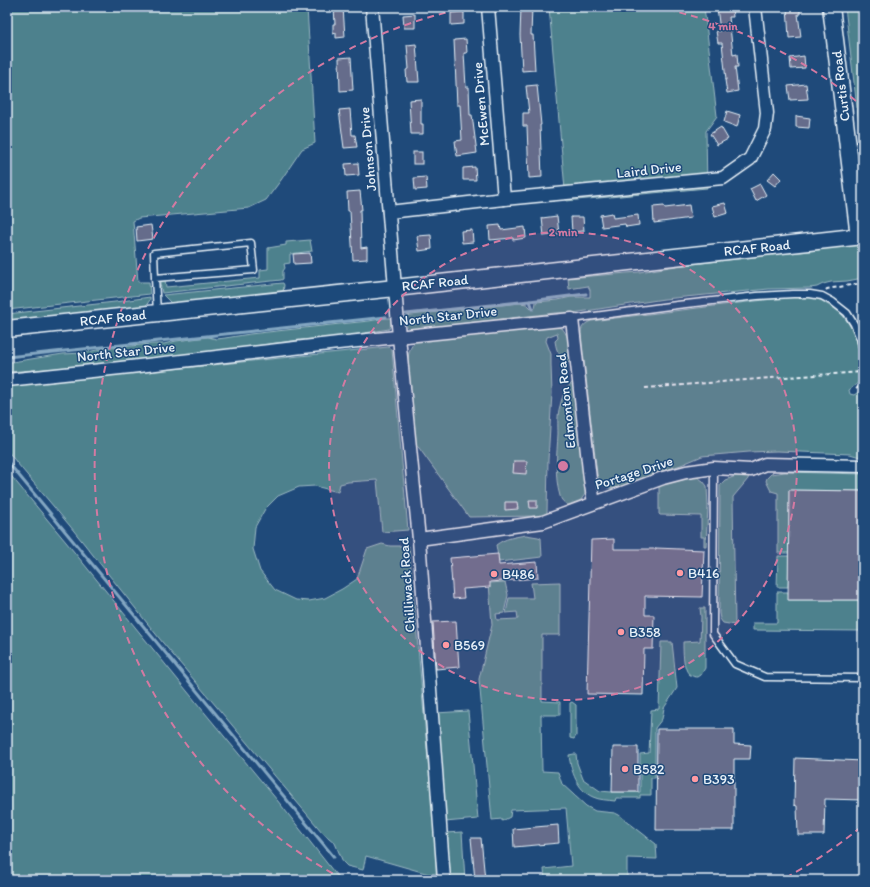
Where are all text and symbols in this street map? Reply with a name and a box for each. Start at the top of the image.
text: 4 min [708,19,738,33]
street label: Curtis Road [828,49,854,122]
street label: McEwen Drive [469,61,493,147]
street label: Johnson Drive [356,106,380,192]
street label: Laird Drive [616,158,683,182]
text: 2 min [549,225,578,239]
street label: RCAF Road [723,236,791,260]
street label: RCAF Road [401,271,469,295]
street label: North Star Drive [398,302,498,330]
street label: RCAF Road [79,306,147,330]
street label: North Star Drive [76,338,176,366]
street label: Edmonton Road [553,352,579,449]
street label: Portage Drive [593,452,675,494]
centre of rings [556,459,570,473]
street label: Chilliwack Road [395,537,419,633]
place label: B416 [688,565,719,582]
place label: B486 [502,566,535,583]
marker: B416 [675,568,685,578]
marker: B486 [489,569,499,579]
place label: B358 [629,624,661,641]
marker: B358 [616,627,626,637]
place label: B569 [454,637,485,654]
marker: B569 [441,640,451,650]
place label: B582 [633,761,665,778]
marker: B582 [620,764,630,774]
place label: B393 [703,771,735,788]
marker: B393 [690,774,700,784]

